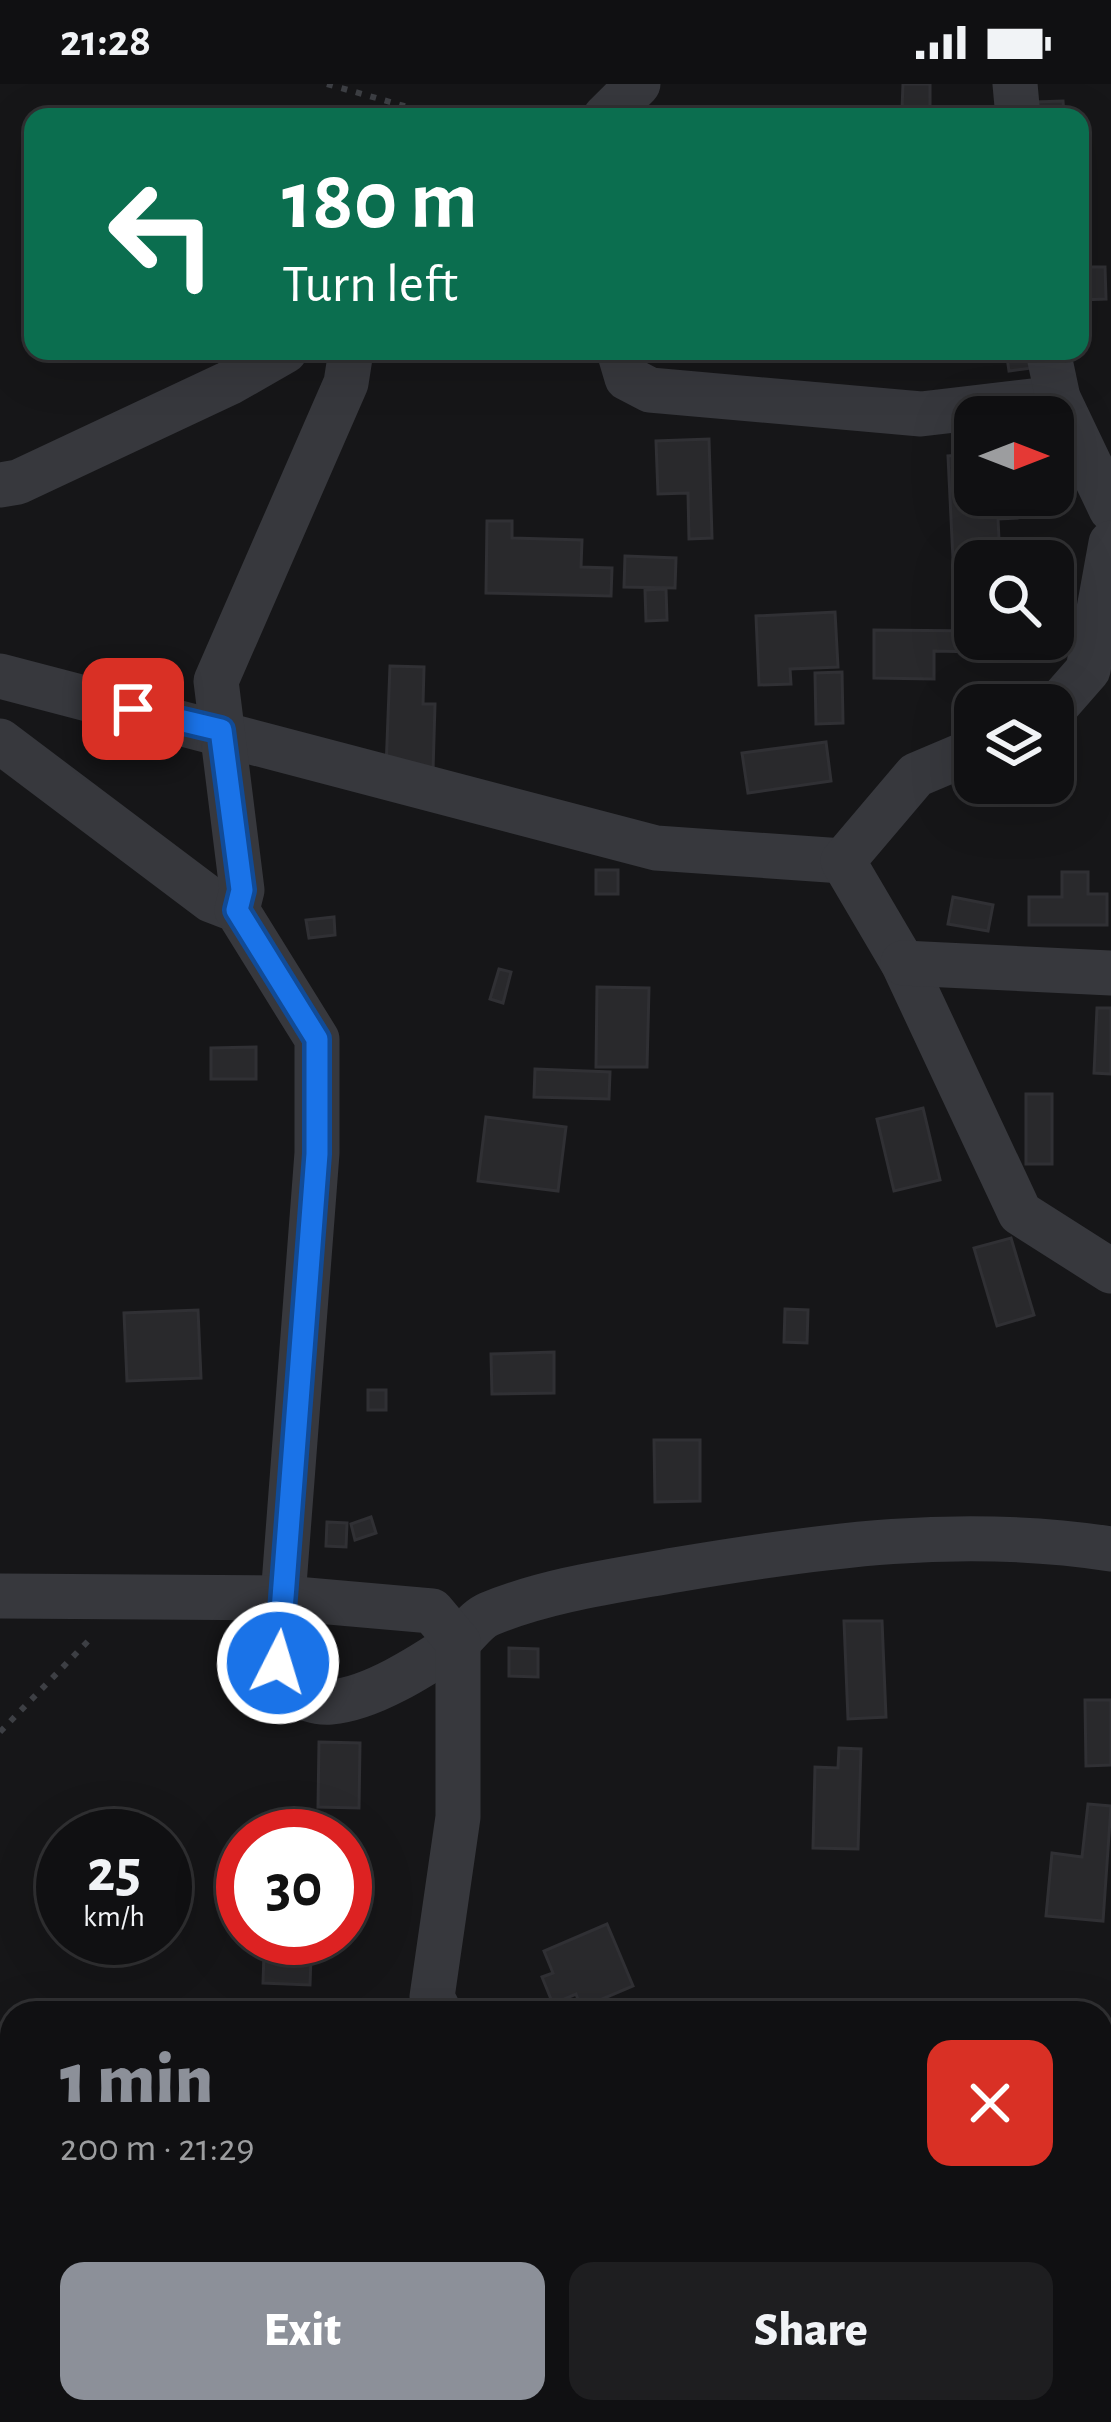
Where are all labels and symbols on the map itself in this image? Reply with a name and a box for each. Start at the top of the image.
north arrow [954,396,1074,516]
pin [82,658,184,760]
position arrow [215,1600,341,1726]
speed limit sign: 30 [216,1809,372,1965]

